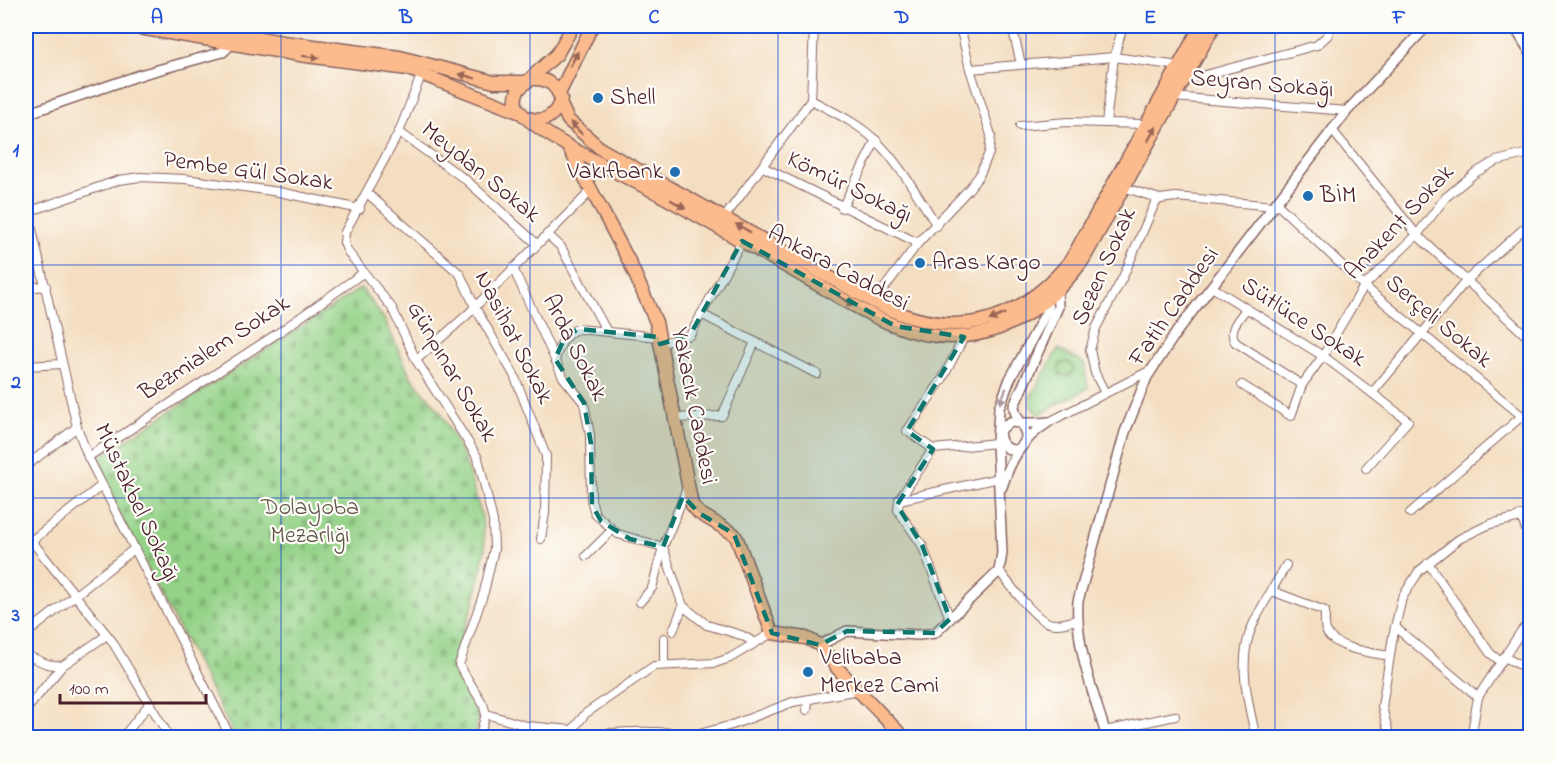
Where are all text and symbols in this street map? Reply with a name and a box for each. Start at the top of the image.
text: A [151,4,163,33]
text: B [398,4,413,33]
text: C [649,4,660,33]
text: D [894,4,909,33]
text: E [1144,4,1156,33]
text: F [1392,4,1406,33]
one-way arrow [569,50,579,67]
one-way arrow [302,52,321,61]
street label: Seyran Sokağı [1189,61,1335,110]
one-way arrow [458,71,477,81]
place label: Shell [610,81,656,116]
marker: Shell [591,91,605,105]
street label: Meydan Sokak [412,114,548,233]
one-way arrow [570,122,584,136]
one-way arrow [1147,125,1157,142]
text: 1 [13,137,20,166]
street label: Pembe Gül Sokak [161,143,336,201]
street label: Kömür Sokağı [780,143,918,233]
place label: Vakıfbank [566,155,663,190]
street label: Anakent Sokak [1337,157,1464,289]
marker: Vakıfbank [668,165,682,179]
place label: BİM [1319,179,1356,214]
marker: BİM [1301,189,1315,203]
one-way arrow [669,199,686,209]
street label: Sezen Sokak [1063,202,1147,332]
street label: Ankara Caddesi [761,217,915,321]
one-way arrow [734,223,751,233]
street label: Fatih Caddesi [1120,240,1229,375]
place label: Aras Kargo [932,246,1041,281]
marker: Aras Kargo [913,256,927,270]
street label: Nasihat Sokak [464,265,562,411]
street label: Serçeli Sokak [1377,267,1500,378]
street label: Sütlüce Sokak [1233,269,1373,377]
street label: Bezmialem Sokak [132,287,298,411]
street label: Arda Sokak [532,288,616,408]
street label: Günpınar Sokak [397,295,506,449]
one-way arrow [839,296,855,307]
one-way arrow [987,312,1005,322]
street label: Yakacık Caddesi [661,324,725,488]
text: 2 [10,369,21,398]
one-way arrow [998,388,1008,406]
street label: Müstakbel Sokağı [84,418,188,588]
park label: Dolayoba Mezarlığı [260,491,359,554]
text: 3 [11,602,20,631]
place label: Velibaba Merkez Cami [819,641,939,704]
marker: Velibaba Merkez Cami [801,665,815,679]
scale bar [60,667,206,705]
text: 100 m [69,677,109,703]

